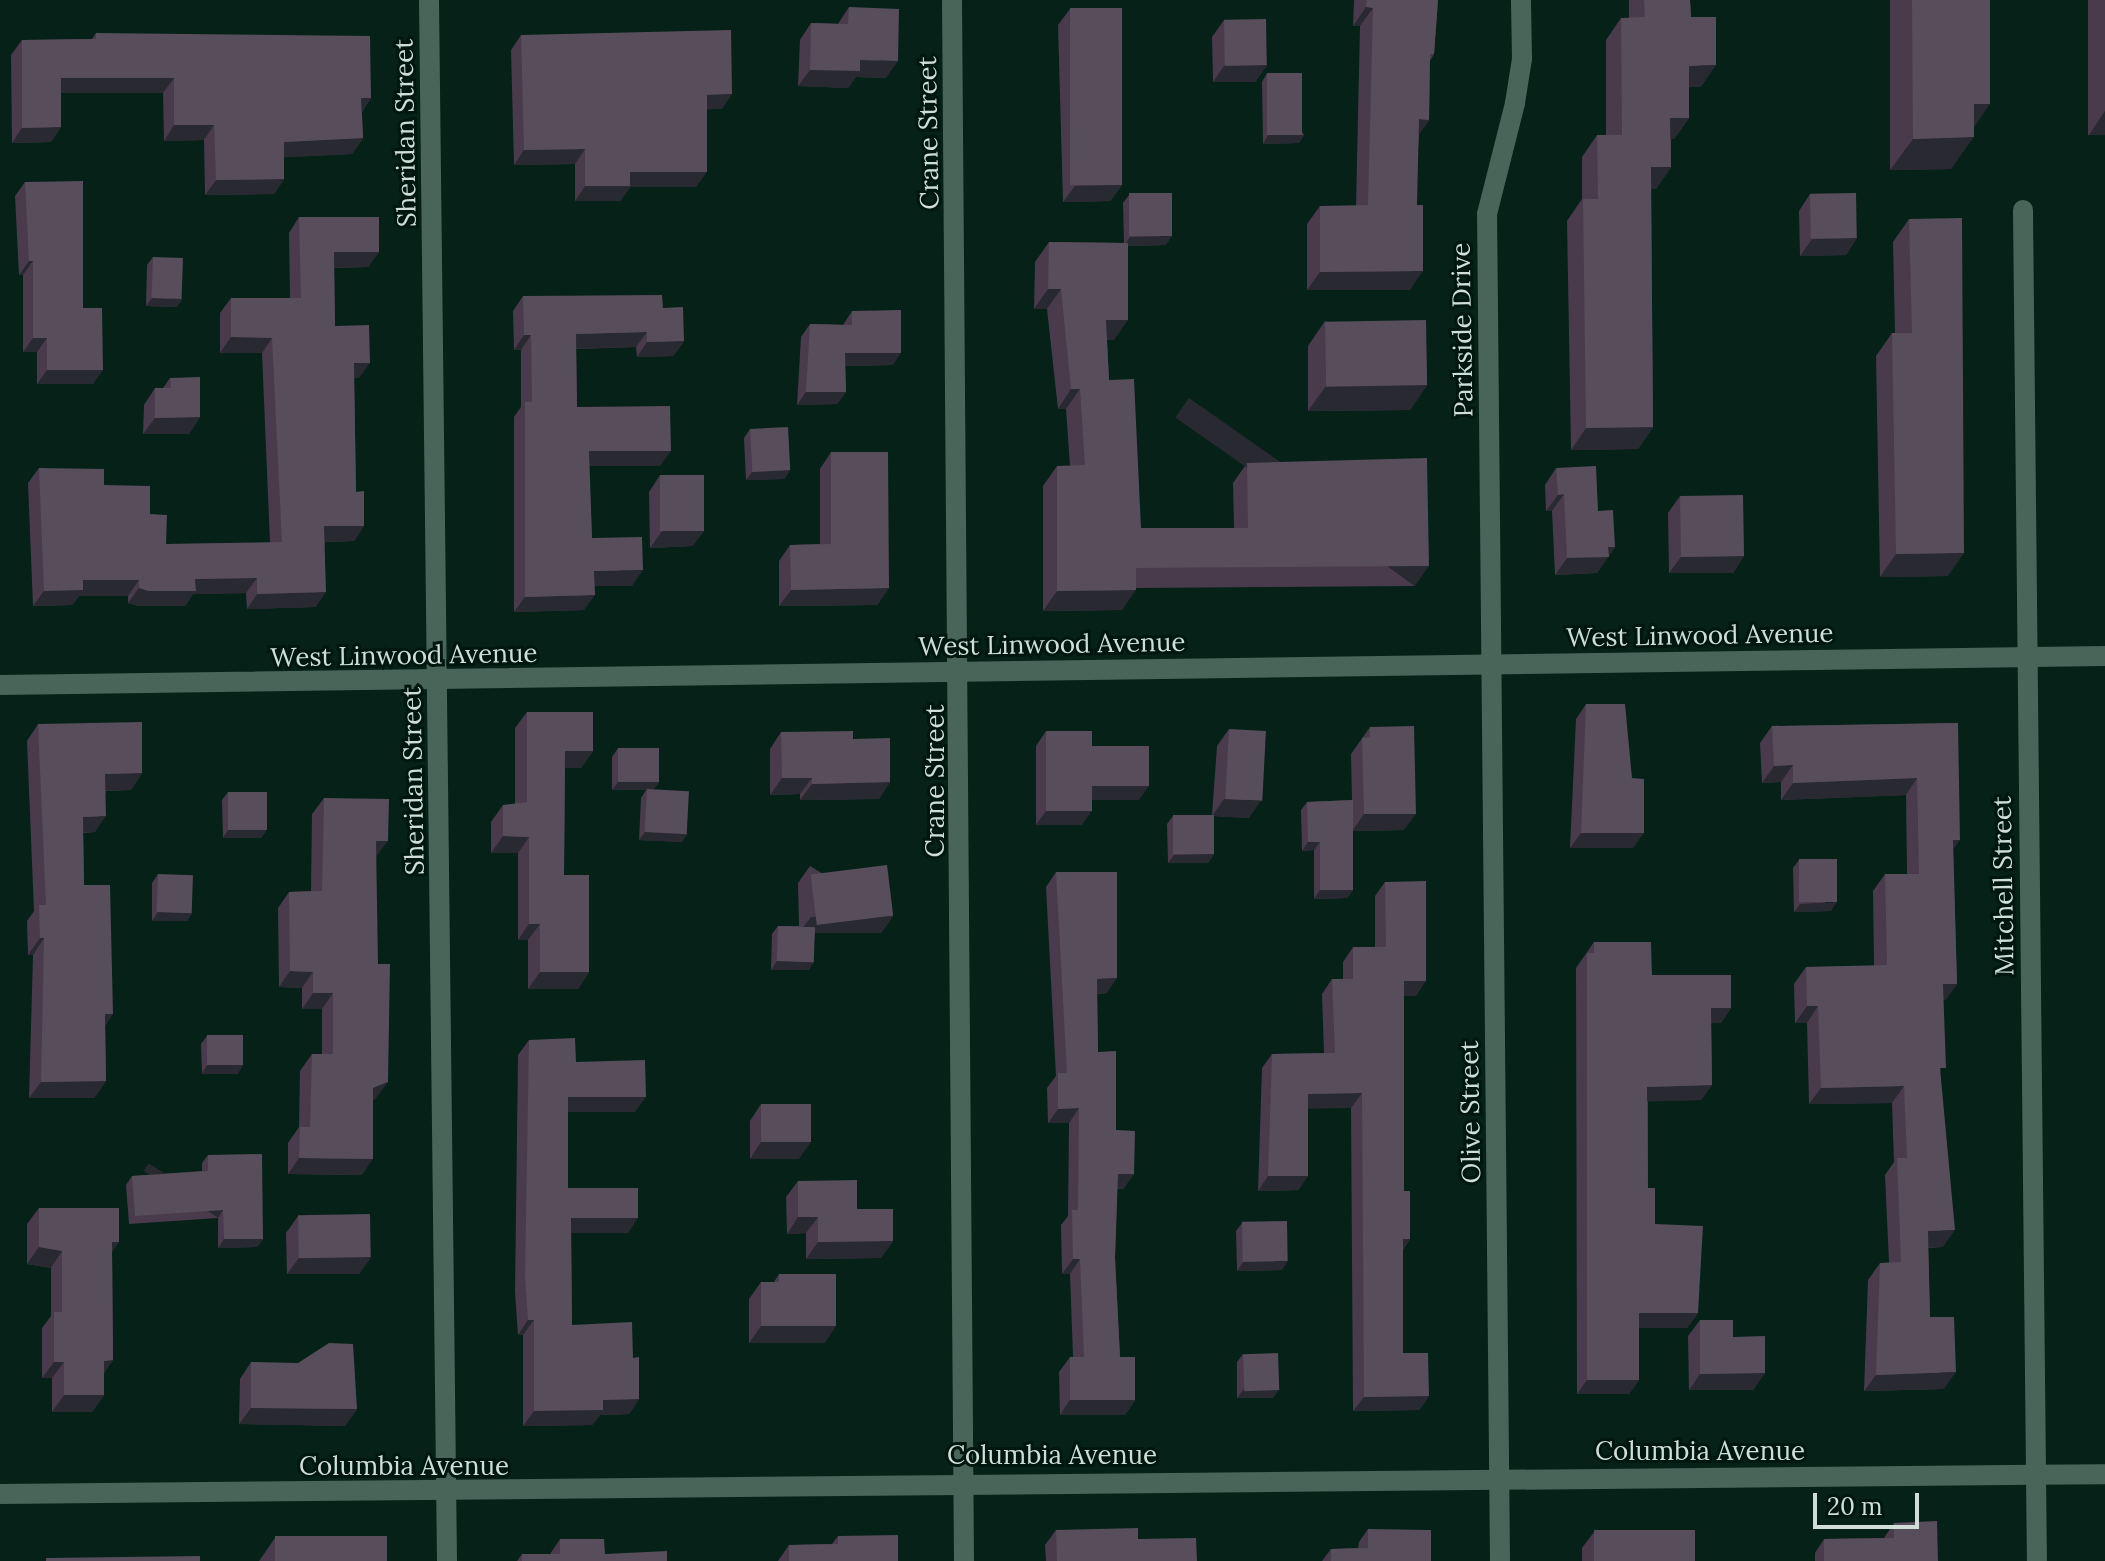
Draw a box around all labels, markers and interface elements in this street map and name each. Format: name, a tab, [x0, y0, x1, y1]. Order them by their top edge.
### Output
street label: Sheridan Street	[388, 39, 422, 227]
street label: Crane Street	[911, 56, 945, 210]
street label: Parkside Drive	[1445, 242, 1479, 418]
street label: West Linwood Avenue	[1566, 617, 1834, 653]
street label: West Linwood Avenue	[918, 626, 1186, 662]
street label: West Linwood Avenue	[270, 637, 538, 673]
street label: Sheridan Street	[396, 687, 430, 875]
street label: Crane Street	[919, 704, 951, 858]
street label: Mitchell Street	[1986, 796, 2020, 976]
street label: Olive Street	[1453, 1040, 1487, 1184]
street label: Columbia Avenue	[1595, 1435, 1805, 1467]
street label: Columbia Avenue	[947, 1439, 1157, 1471]
street label: Columbia Avenue	[299, 1450, 509, 1482]
scale bar	[1817, 1477, 1923, 1527]
text: 20 m	[1827, 1491, 1883, 1522]

